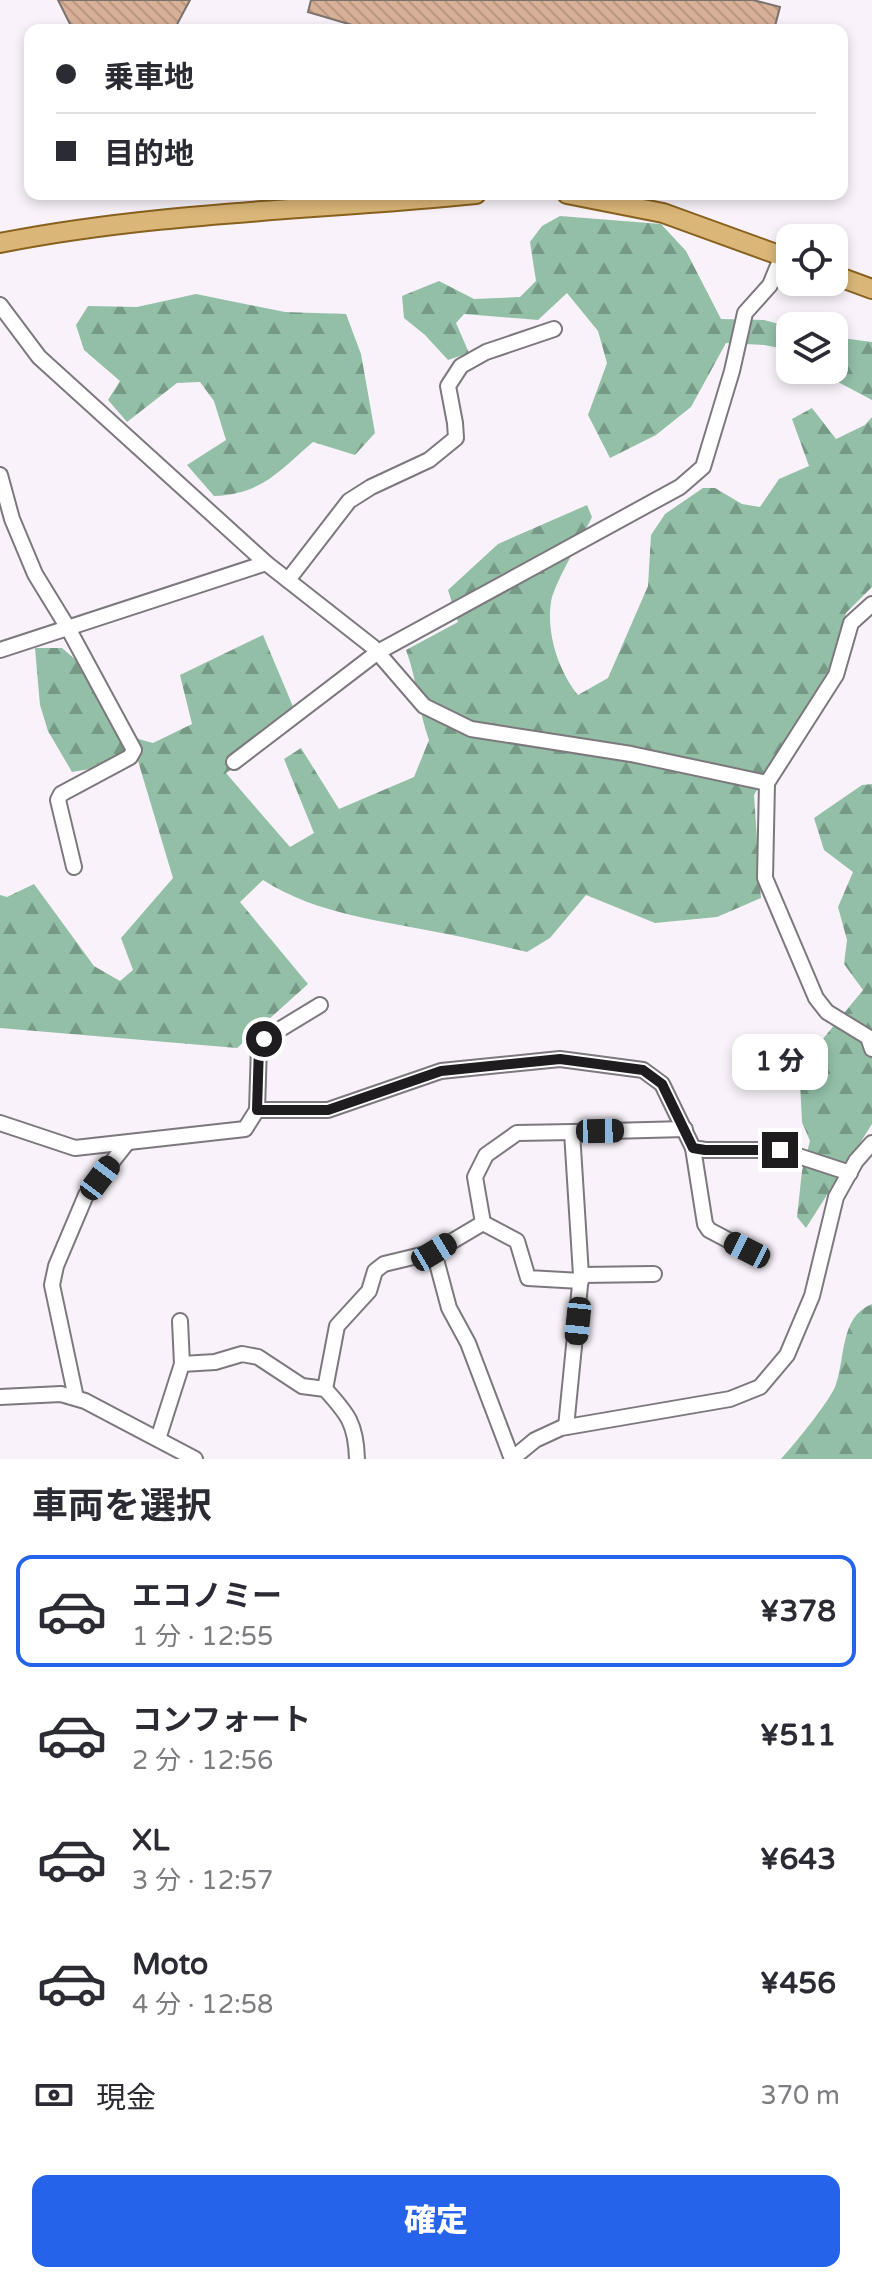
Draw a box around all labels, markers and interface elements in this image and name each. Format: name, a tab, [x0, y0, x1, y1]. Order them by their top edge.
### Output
text: 乗車地	[104, 59, 194, 96]
text: 目的地	[104, 136, 194, 173]
map controls	[776, 224, 848, 384]
button: locate	[776, 224, 848, 296]
button: layers	[776, 312, 848, 384]
route start	[246, 1021, 282, 1057]
callout: 1 分	[732, 1034, 828, 1090]
text: 1 分	[755, 1046, 805, 1077]
car	[576, 1119, 624, 1143]
route end	[762, 1132, 798, 1168]
car	[76, 1152, 124, 1204]
car	[720, 1228, 774, 1272]
car	[407, 1229, 461, 1275]
car	[564, 1296, 592, 1346]
text: 車両を選択	[32, 1485, 212, 1528]
icon: car	[36, 1575, 108, 1647]
text: エコノミー	[132, 1578, 282, 1615]
text: ¥378	[760, 1593, 836, 1630]
text: 1 分 · 12:55	[132, 1621, 273, 1652]
icon: car	[36, 1699, 108, 1771]
text: コンフォート	[132, 1702, 311, 1739]
text: ¥511	[760, 1717, 836, 1754]
text: 2 分 · 12:56	[132, 1745, 273, 1776]
text: XL	[132, 1822, 169, 1859]
icon: car	[36, 1823, 108, 1895]
text: ¥643	[760, 1841, 836, 1878]
text: 3 分 · 12:57	[132, 1865, 273, 1896]
text: Moto	[132, 1946, 208, 1983]
icon: car	[36, 1947, 108, 2019]
text: ¥456	[760, 1965, 836, 2002]
text: 4 分 · 12:58	[132, 1989, 273, 2020]
icon: cash	[32, 2073, 76, 2117]
text: 現金	[96, 2080, 156, 2117]
text: 370 m	[760, 2080, 840, 2111]
button: 確定	[32, 2175, 840, 2267]

